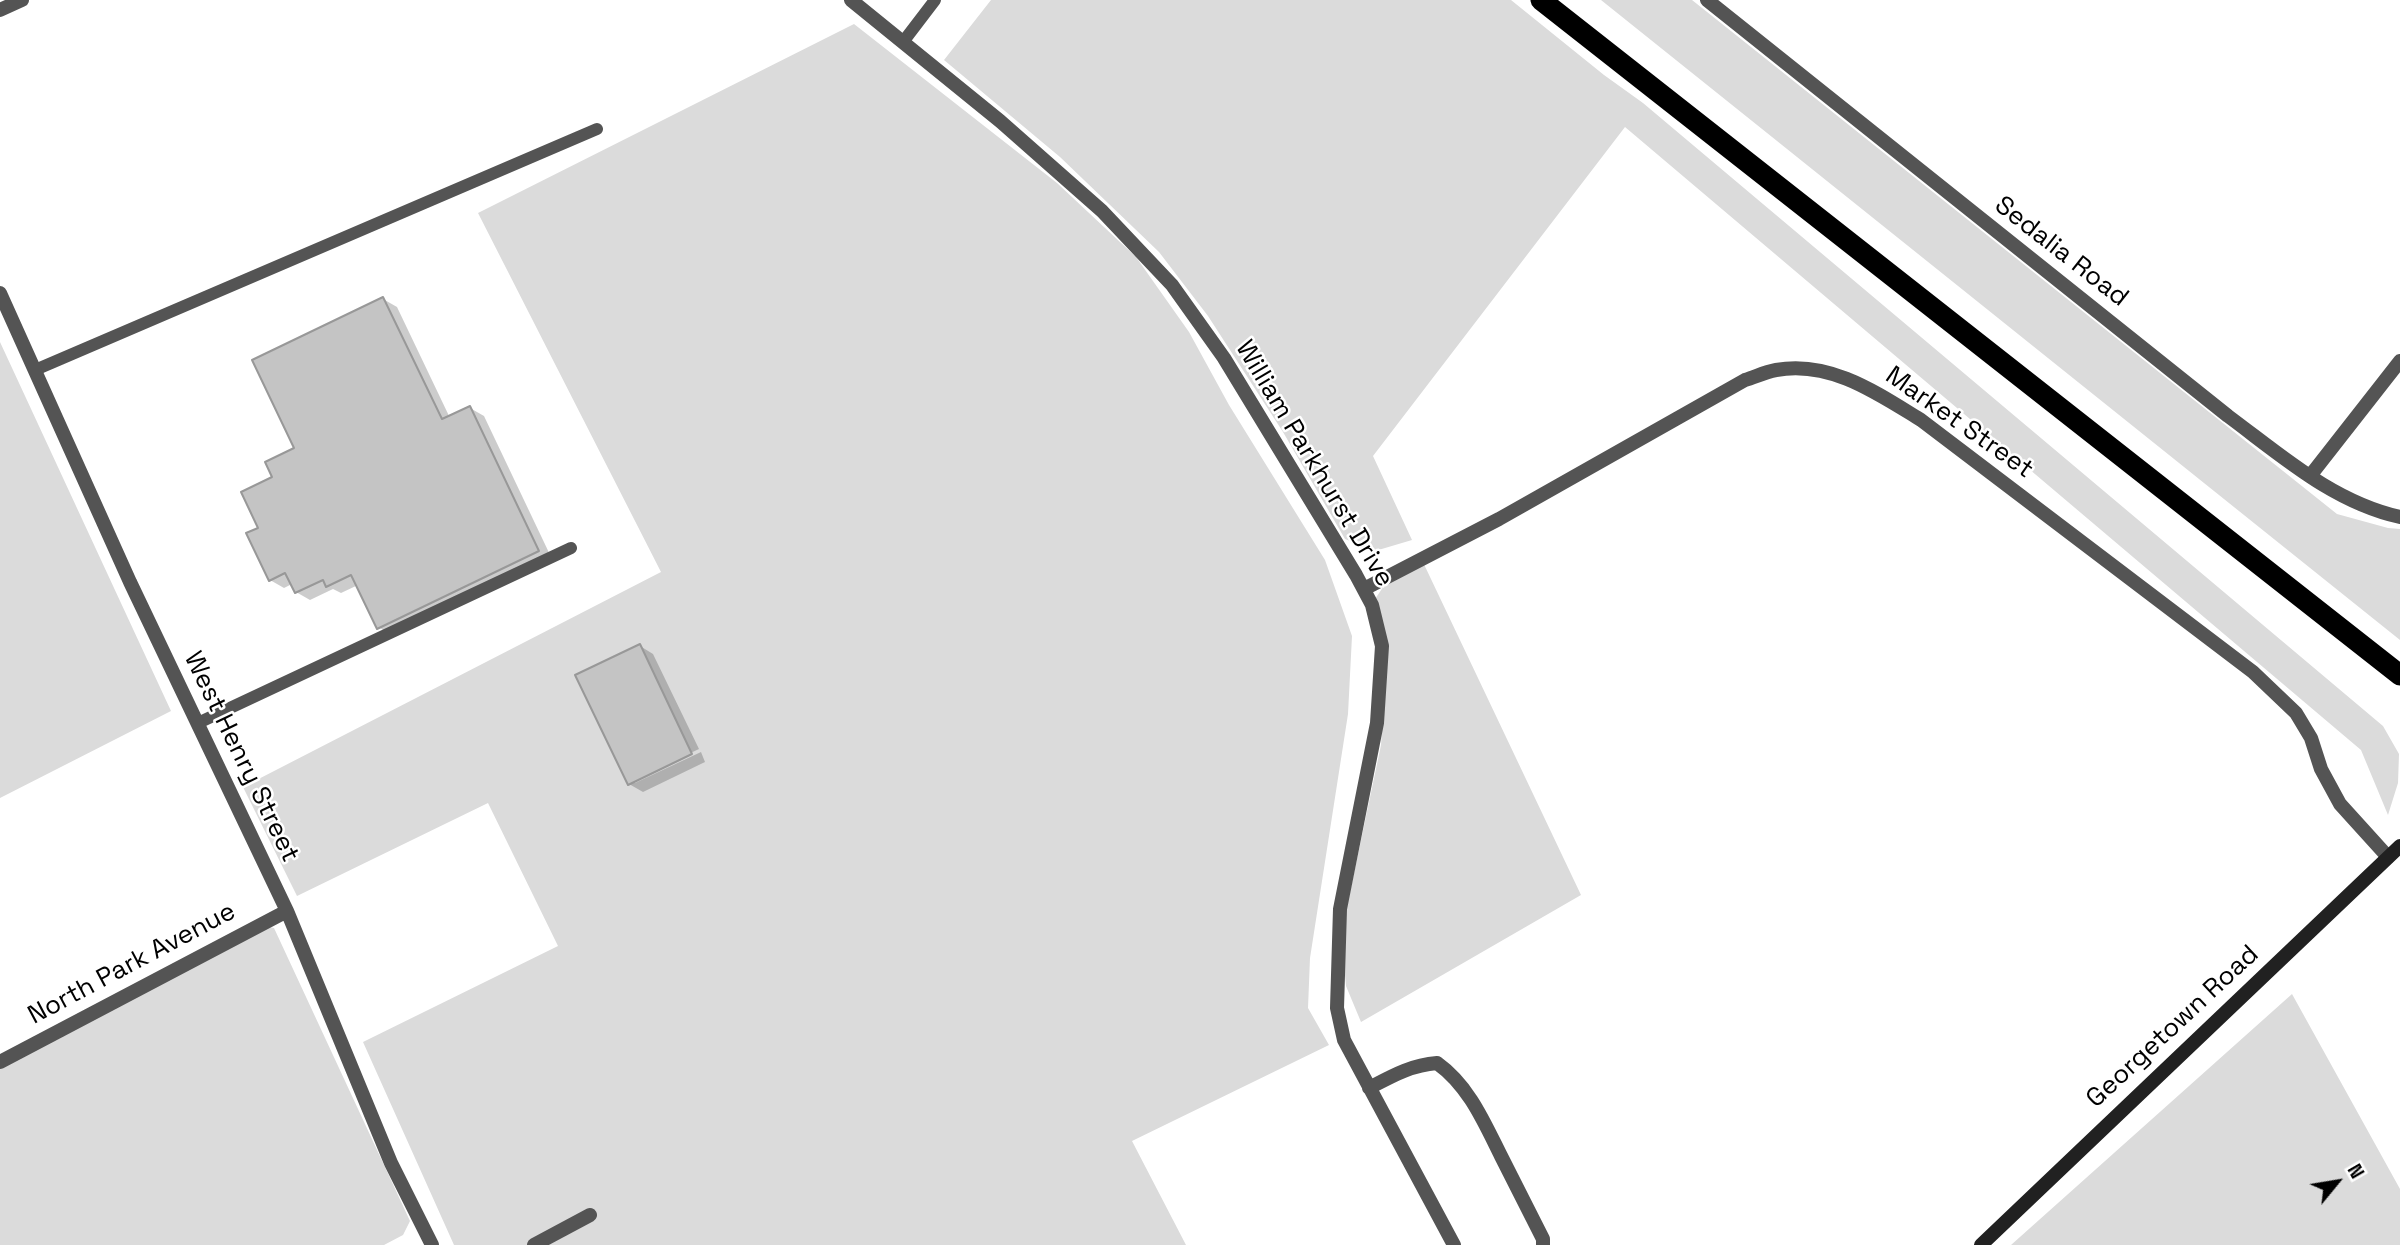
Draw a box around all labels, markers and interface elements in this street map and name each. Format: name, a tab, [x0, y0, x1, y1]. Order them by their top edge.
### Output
street label: Sedalia Road	[1988, 190, 2134, 314]
street label: William Parkhurst Drive	[1228, 335, 1400, 593]
street label: Market Street	[1879, 360, 2039, 486]
street label: West Henry Street	[177, 647, 305, 867]
street label: North Park Avenue	[23, 896, 241, 1032]
street label: Georgetown Road	[2080, 939, 2266, 1115]
north arrow	[2302, 1147, 2372, 1217]
text: N	[2342, 1159, 2370, 1183]

